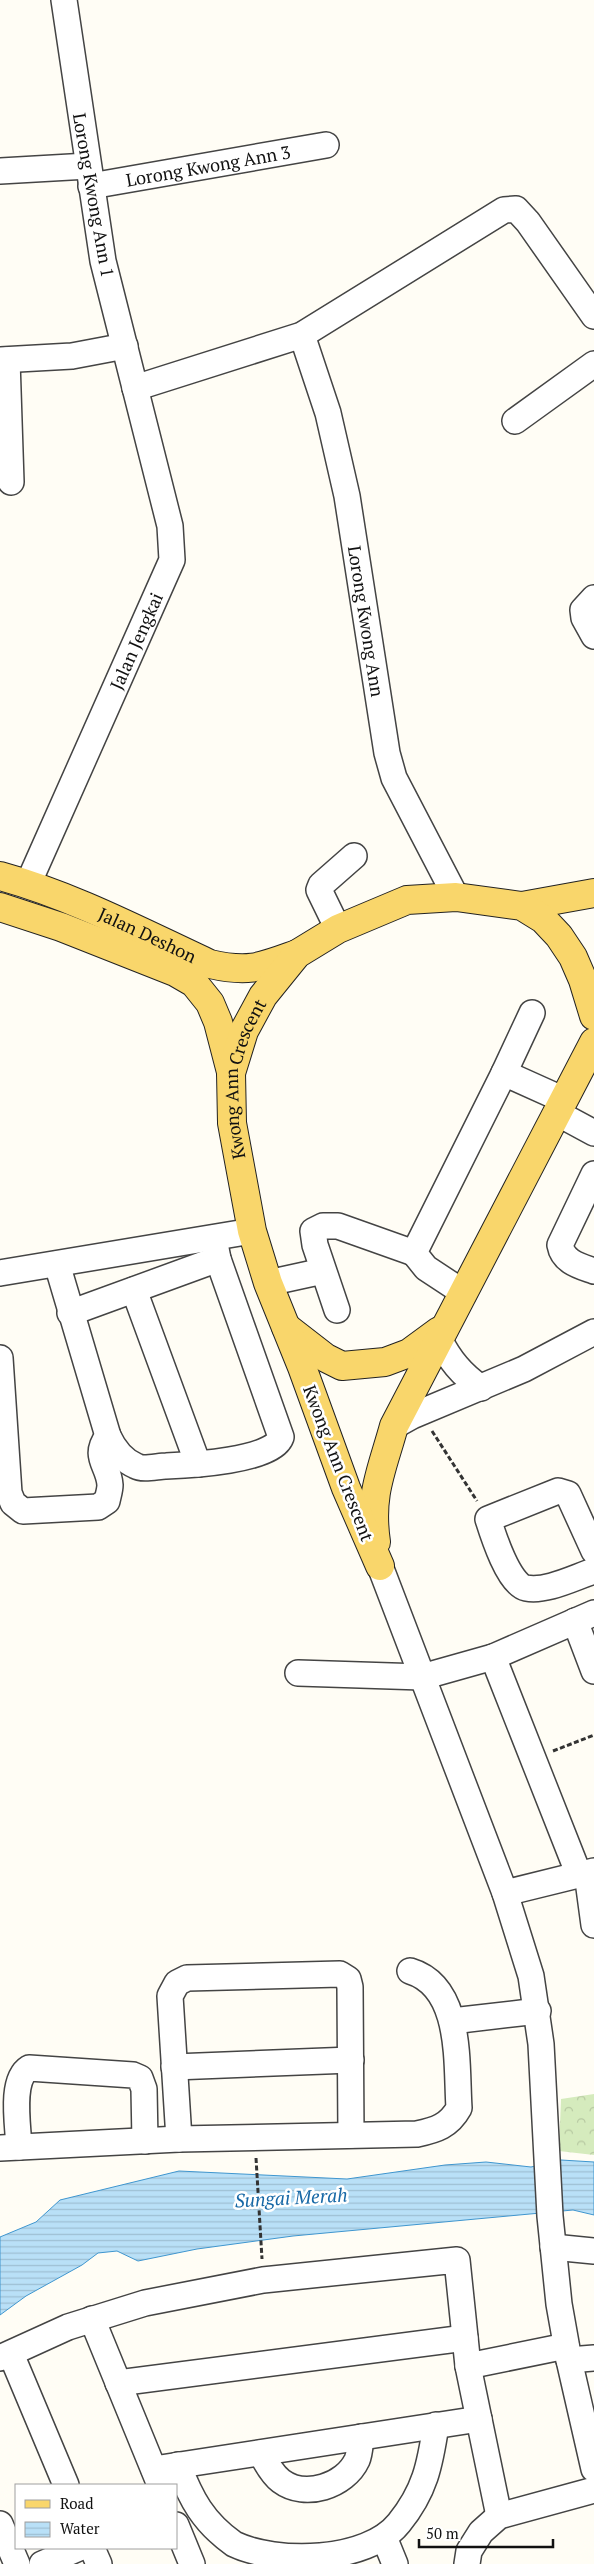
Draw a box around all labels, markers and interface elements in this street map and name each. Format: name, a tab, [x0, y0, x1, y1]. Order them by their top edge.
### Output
street label: Lorong Kwong Ann 1	[68, 111, 120, 279]
street label: Lorong Kwong Ann 3	[124, 139, 292, 192]
street label: Lorong Kwong Ann	[343, 544, 390, 699]
street label: Jalan Jengkai	[104, 589, 168, 693]
street label: Jalan Deshon	[95, 901, 201, 968]
street label: Kwong Ann Crescent	[219, 994, 271, 1161]
street label: Kwong Ann Crescent	[298, 1381, 380, 1545]
water label: Sungai Merah	[234, 2182, 348, 2212]
legend	[15, 2484, 178, 2549]
text: Road	[60, 2493, 93, 2513]
scale bar	[419, 2516, 553, 2548]
text: Water	[60, 2518, 100, 2538]
text: 50 m	[426, 2523, 459, 2543]

